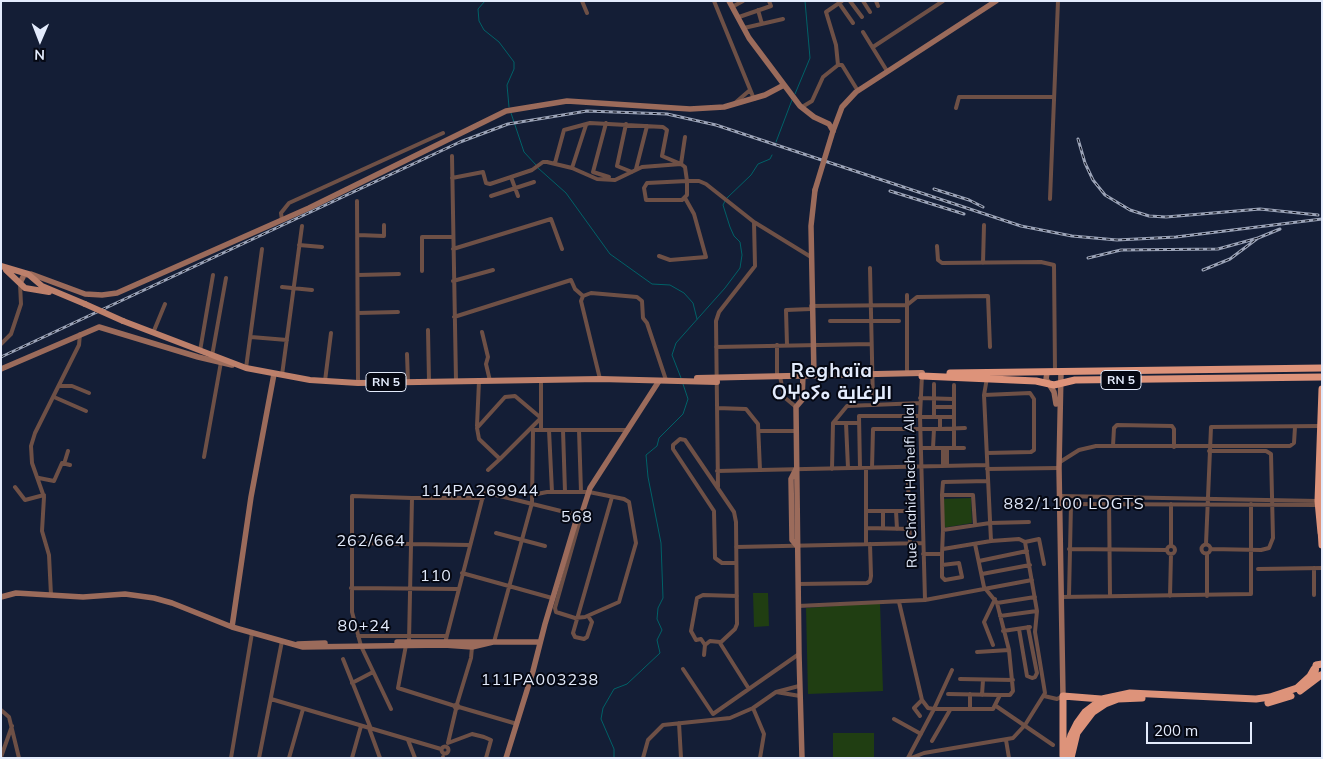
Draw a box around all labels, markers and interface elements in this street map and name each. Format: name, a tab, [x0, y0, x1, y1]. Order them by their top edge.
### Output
north arrow	[15, 15, 65, 65]
text: N	[34, 46, 45, 64]
district label: Reghaïa ⵔⵖⴰⵢⴰ الرغاية	[775, 360, 889, 404]
road number: RN 5	[1101, 370, 1141, 390]
road number: RN 5	[366, 372, 406, 392]
street label: Rue Chahid Hachelfi Allal	[901, 404, 921, 568]
district label: 114PA269944	[419, 481, 541, 501]
district label: 882/1100 LOGTS	[1002, 494, 1146, 514]
district label: 568	[561, 507, 593, 527]
district label: 262/664	[336, 531, 406, 551]
district label: 110	[420, 566, 452, 586]
district label: 80+24	[337, 616, 391, 636]
district label: 111PA003238	[479, 670, 601, 690]
scale bar	[1148, 712, 1254, 744]
text: 200 m	[1154, 721, 1198, 740]

